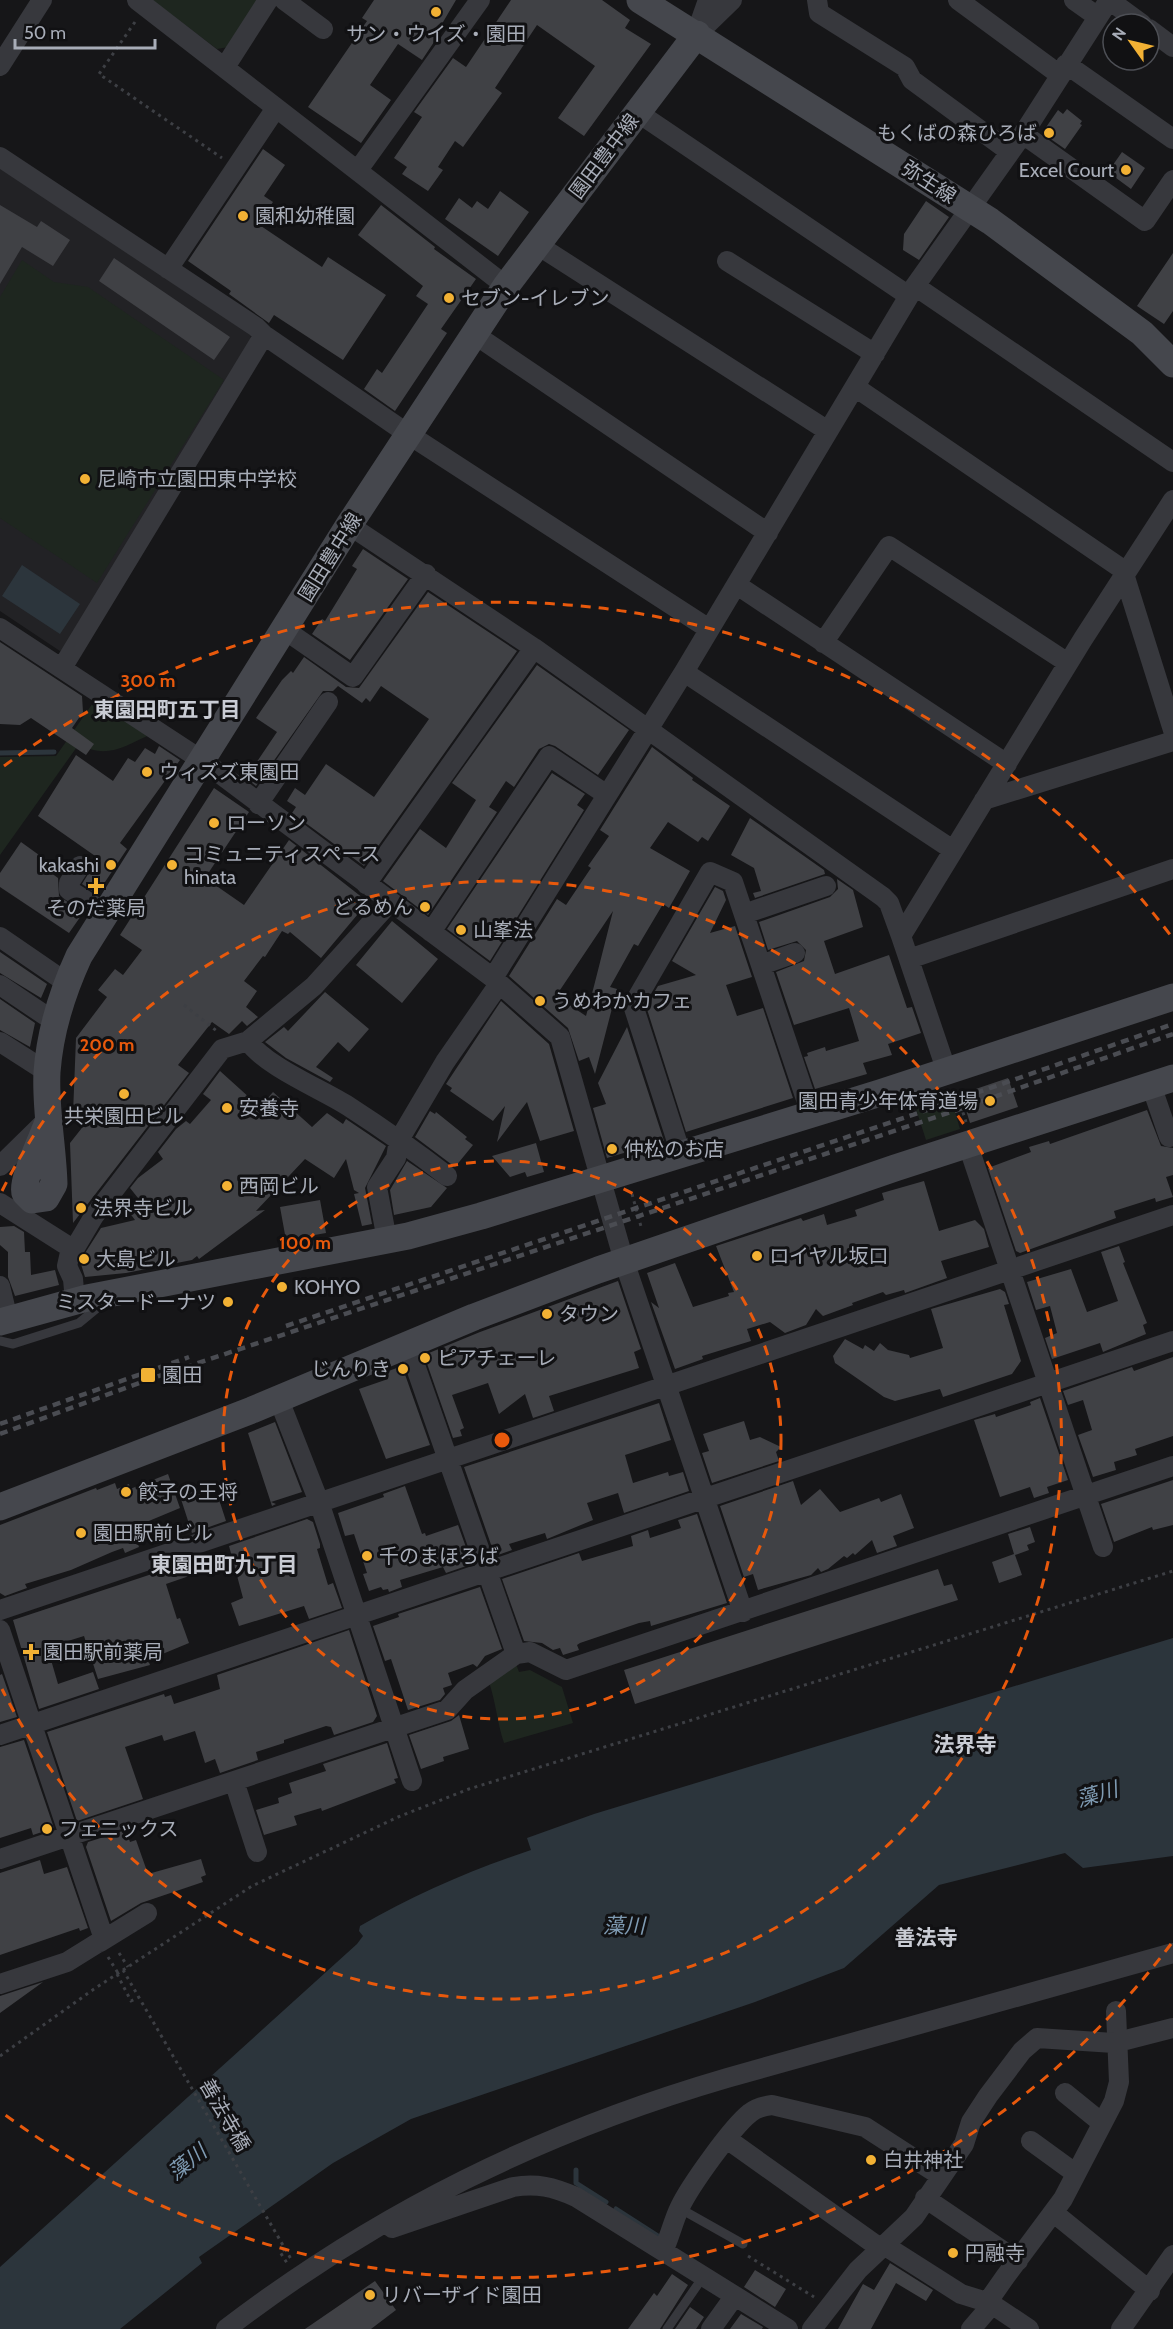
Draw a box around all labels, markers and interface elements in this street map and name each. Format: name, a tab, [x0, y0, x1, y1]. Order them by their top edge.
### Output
marker: サン・ウイズ・園田	[429, 5, 443, 19]
scale bar	[15, 12, 154, 50]
north arrow	[1101, 12, 1161, 72]
text: 50 m	[24, 22, 66, 44]
place label: サン・ウイズ・園田	[346, 22, 526, 46]
text: N	[1108, 24, 1130, 44]
street label: 園田豊中線	[564, 109, 644, 203]
place label: もくばの森ひろば	[877, 121, 1037, 145]
marker: もくばの森ひろば	[1042, 126, 1056, 140]
street label: 弥生線	[897, 156, 961, 208]
place label: Excel Court	[1019, 158, 1114, 182]
marker: Excel Court	[1119, 163, 1133, 177]
place label: 園和幼稚園	[255, 204, 355, 228]
marker: 園和幼稚園	[236, 209, 250, 223]
place label: セブン-イレブン	[461, 286, 609, 310]
marker: セブン-イレブン	[442, 291, 456, 305]
place label: 尼崎市立園田東中学校	[97, 467, 297, 491]
marker: 尼崎市立園田東中学校	[78, 472, 92, 486]
street label: 園田豊中線	[293, 508, 367, 606]
text: 300 m	[121, 670, 175, 692]
district label: 東園田町五丁目	[94, 697, 241, 722]
place label: ウィズズ東園田	[159, 760, 299, 784]
marker: ウィズズ東園田	[140, 765, 154, 779]
place label: ローソン	[226, 811, 306, 835]
marker: ローソン	[207, 816, 221, 830]
place label: コミュニティスペース hinata	[184, 842, 380, 889]
place label: kakashi	[39, 853, 99, 877]
marker: kakashi	[104, 858, 118, 872]
marker: コミュニティスペース hinata	[165, 858, 179, 872]
marker: そのだ薬局	[89, 879, 103, 893]
place label: どるめん	[333, 895, 413, 919]
place label: そのだ薬局	[46, 896, 146, 920]
marker: どるめん	[418, 900, 432, 914]
place label: 山峯法	[473, 918, 533, 942]
marker: 山峯法	[454, 923, 468, 937]
place label: うめわかカフェ	[552, 989, 692, 1013]
marker: うめわかカフェ	[533, 994, 547, 1008]
text: 200 m	[80, 1034, 134, 1056]
marker: 共栄園田ビル	[117, 1087, 131, 1101]
place label: 園田青少年体育道場	[798, 1089, 978, 1113]
marker: 園田青少年体育道場	[983, 1094, 997, 1108]
place label: 安養寺	[239, 1096, 299, 1120]
marker: 安養寺	[220, 1101, 234, 1115]
place label: 共栄園田ビル	[64, 1104, 184, 1128]
place label: 仲松のお店	[624, 1137, 724, 1161]
marker: 仲松のお店	[605, 1142, 619, 1156]
place label: 西岡ビル	[239, 1174, 319, 1198]
marker: 西岡ビル	[220, 1179, 234, 1193]
place label: 法界寺ビル	[93, 1196, 193, 1220]
marker: 法界寺ビル	[74, 1201, 88, 1215]
text: 100 m	[279, 1232, 331, 1254]
place label: ロイヤル坂口	[769, 1244, 888, 1268]
place label: 大島ビル	[96, 1247, 176, 1271]
marker: ロイヤル坂口	[750, 1249, 764, 1263]
marker: 大島ビル	[77, 1252, 91, 1266]
place label: KOHYO	[294, 1275, 361, 1299]
marker: KOHYO	[275, 1280, 289, 1294]
place label: ミスタードーナツ	[56, 1290, 216, 1314]
marker: ミスタードーナツ	[221, 1295, 235, 1309]
place label: タウン	[559, 1302, 619, 1326]
marker: タウン	[540, 1307, 554, 1321]
place label: ピアチェーレ	[437, 1346, 557, 1370]
marker: ピアチェーレ	[418, 1351, 432, 1365]
place label: じんりき	[311, 1357, 391, 1381]
marker: じんりき	[396, 1362, 410, 1376]
place label: 園田	[162, 1363, 202, 1387]
marker: 園田	[139, 1366, 157, 1384]
centre of rings	[492, 1430, 512, 1450]
place label: 餃子の王将	[138, 1480, 238, 1504]
marker: 餃子の王将	[119, 1485, 133, 1499]
place label: 園田駅前ビル	[93, 1521, 213, 1545]
marker: 園田駅前ビル	[74, 1526, 88, 1540]
place label: 千のまほろば	[379, 1544, 499, 1568]
marker: 千のまほろば	[360, 1549, 374, 1563]
district label: 東園田町九丁目	[151, 1552, 298, 1577]
place label: 園田駅前薬局	[43, 1640, 163, 1664]
marker: 園田駅前薬局	[24, 1645, 38, 1659]
district label: 法界寺	[934, 1732, 997, 1757]
water label: 藻川	[1073, 1776, 1123, 1812]
place label: フェニックス	[59, 1817, 178, 1841]
marker: フェニックス	[40, 1822, 54, 1836]
water label: 藻川	[603, 1913, 647, 1938]
district label: 善法寺	[895, 1925, 958, 1950]
street label: 善法寺橋	[195, 2074, 255, 2156]
water label: 藻川	[163, 2138, 213, 2185]
place label: 白井神社	[883, 2148, 963, 2172]
marker: 白井神社	[864, 2153, 878, 2167]
place label: 円融寺	[965, 2241, 1025, 2265]
marker: 円融寺	[946, 2246, 960, 2260]
place label: リバーザイド園田	[382, 2283, 542, 2307]
marker: リバーザイド園田	[363, 2288, 377, 2302]

